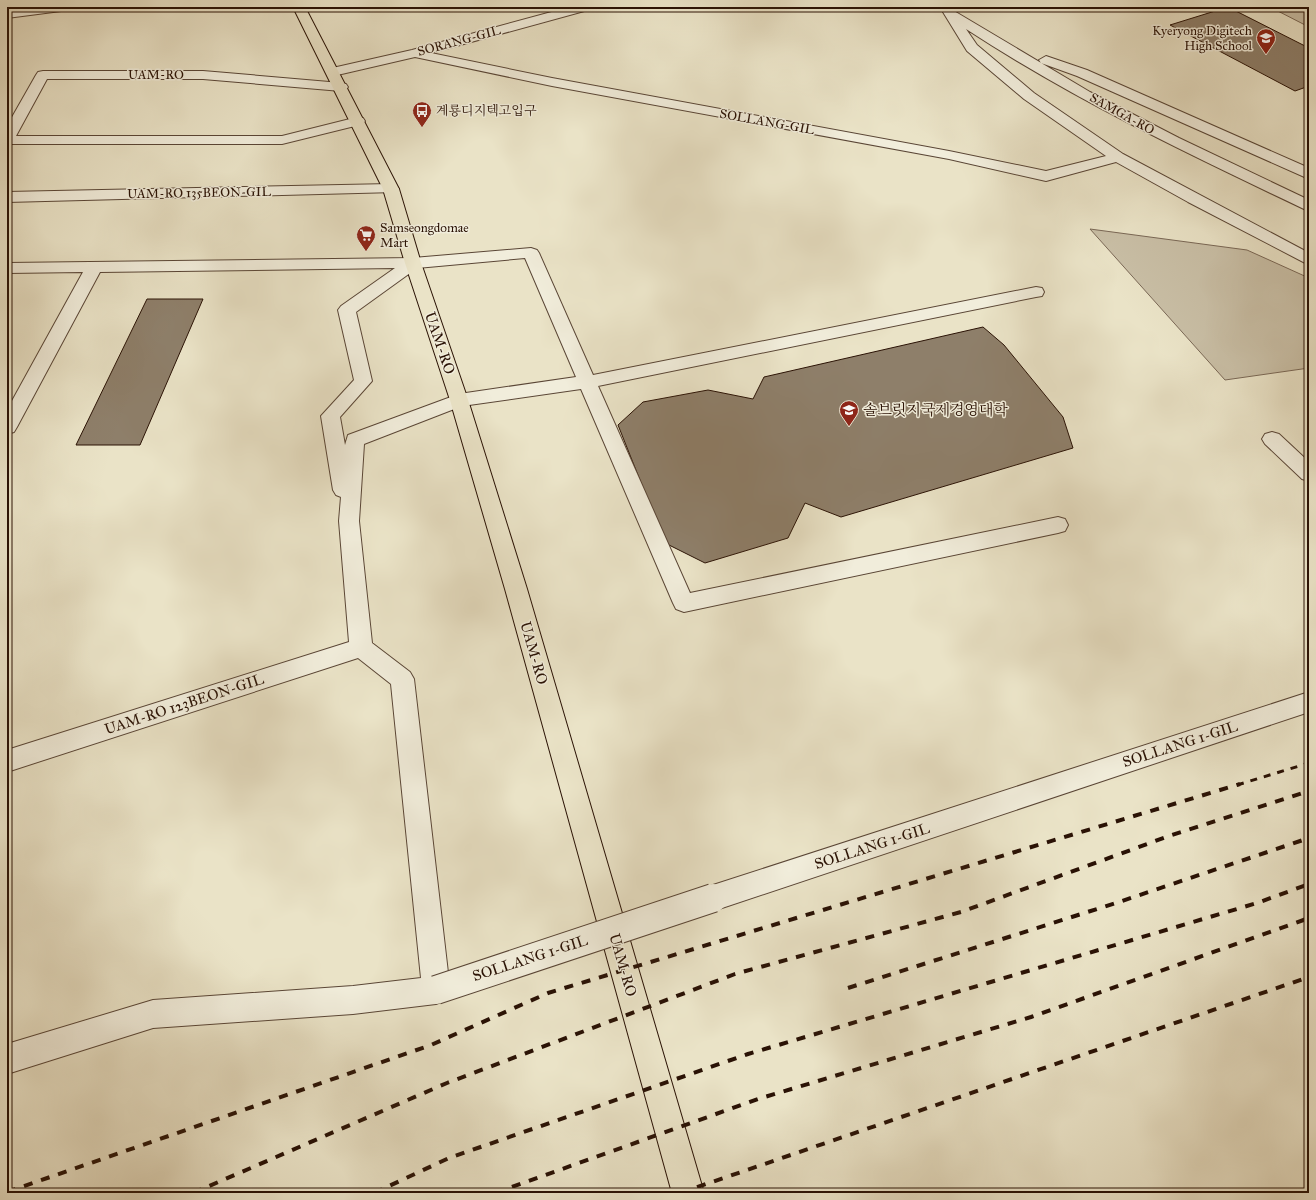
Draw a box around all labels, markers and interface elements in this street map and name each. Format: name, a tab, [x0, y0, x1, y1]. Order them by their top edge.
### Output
street label: SORANG-GIL	[416, 22, 503, 60]
place label: Kyeryong Digitech High School	[1152, 23, 1253, 54]
school or university icon: Kyeryong Digitech High School	[1255, 27, 1277, 55]
street label: UAM-RO	[128, 67, 184, 83]
street label: SAMGA-RO	[1087, 90, 1157, 138]
bus stop icon: 계룡디지텍고입구	[411, 100, 433, 128]
place label: 계룡디지텍고입구	[436, 103, 537, 119]
street label: SOLLANG-GIL	[718, 106, 816, 138]
street label: UAM-RO 135BEON-GIL	[127, 184, 271, 202]
place label: Samseongdomae Mart	[380, 220, 469, 251]
supermarket icon: Samseongdomae Mart	[355, 224, 377, 252]
street label: UAM-RO	[421, 309, 459, 377]
school or university icon: 솔브릿지국제경영대학	[838, 399, 860, 427]
place label: 솔브릿지국제경영대학	[863, 401, 1008, 419]
street label: UAM-RO	[516, 619, 552, 687]
street label: UAM-RO 123BEON-GIL	[102, 670, 266, 738]
street label: SOLLANG 1-GIL	[1120, 717, 1240, 771]
street label: SOLLANG 1-GIL	[812, 819, 932, 873]
street label: SOLLANG 1-GIL	[470, 931, 590, 985]
street label: UAM-RO	[605, 931, 641, 999]

